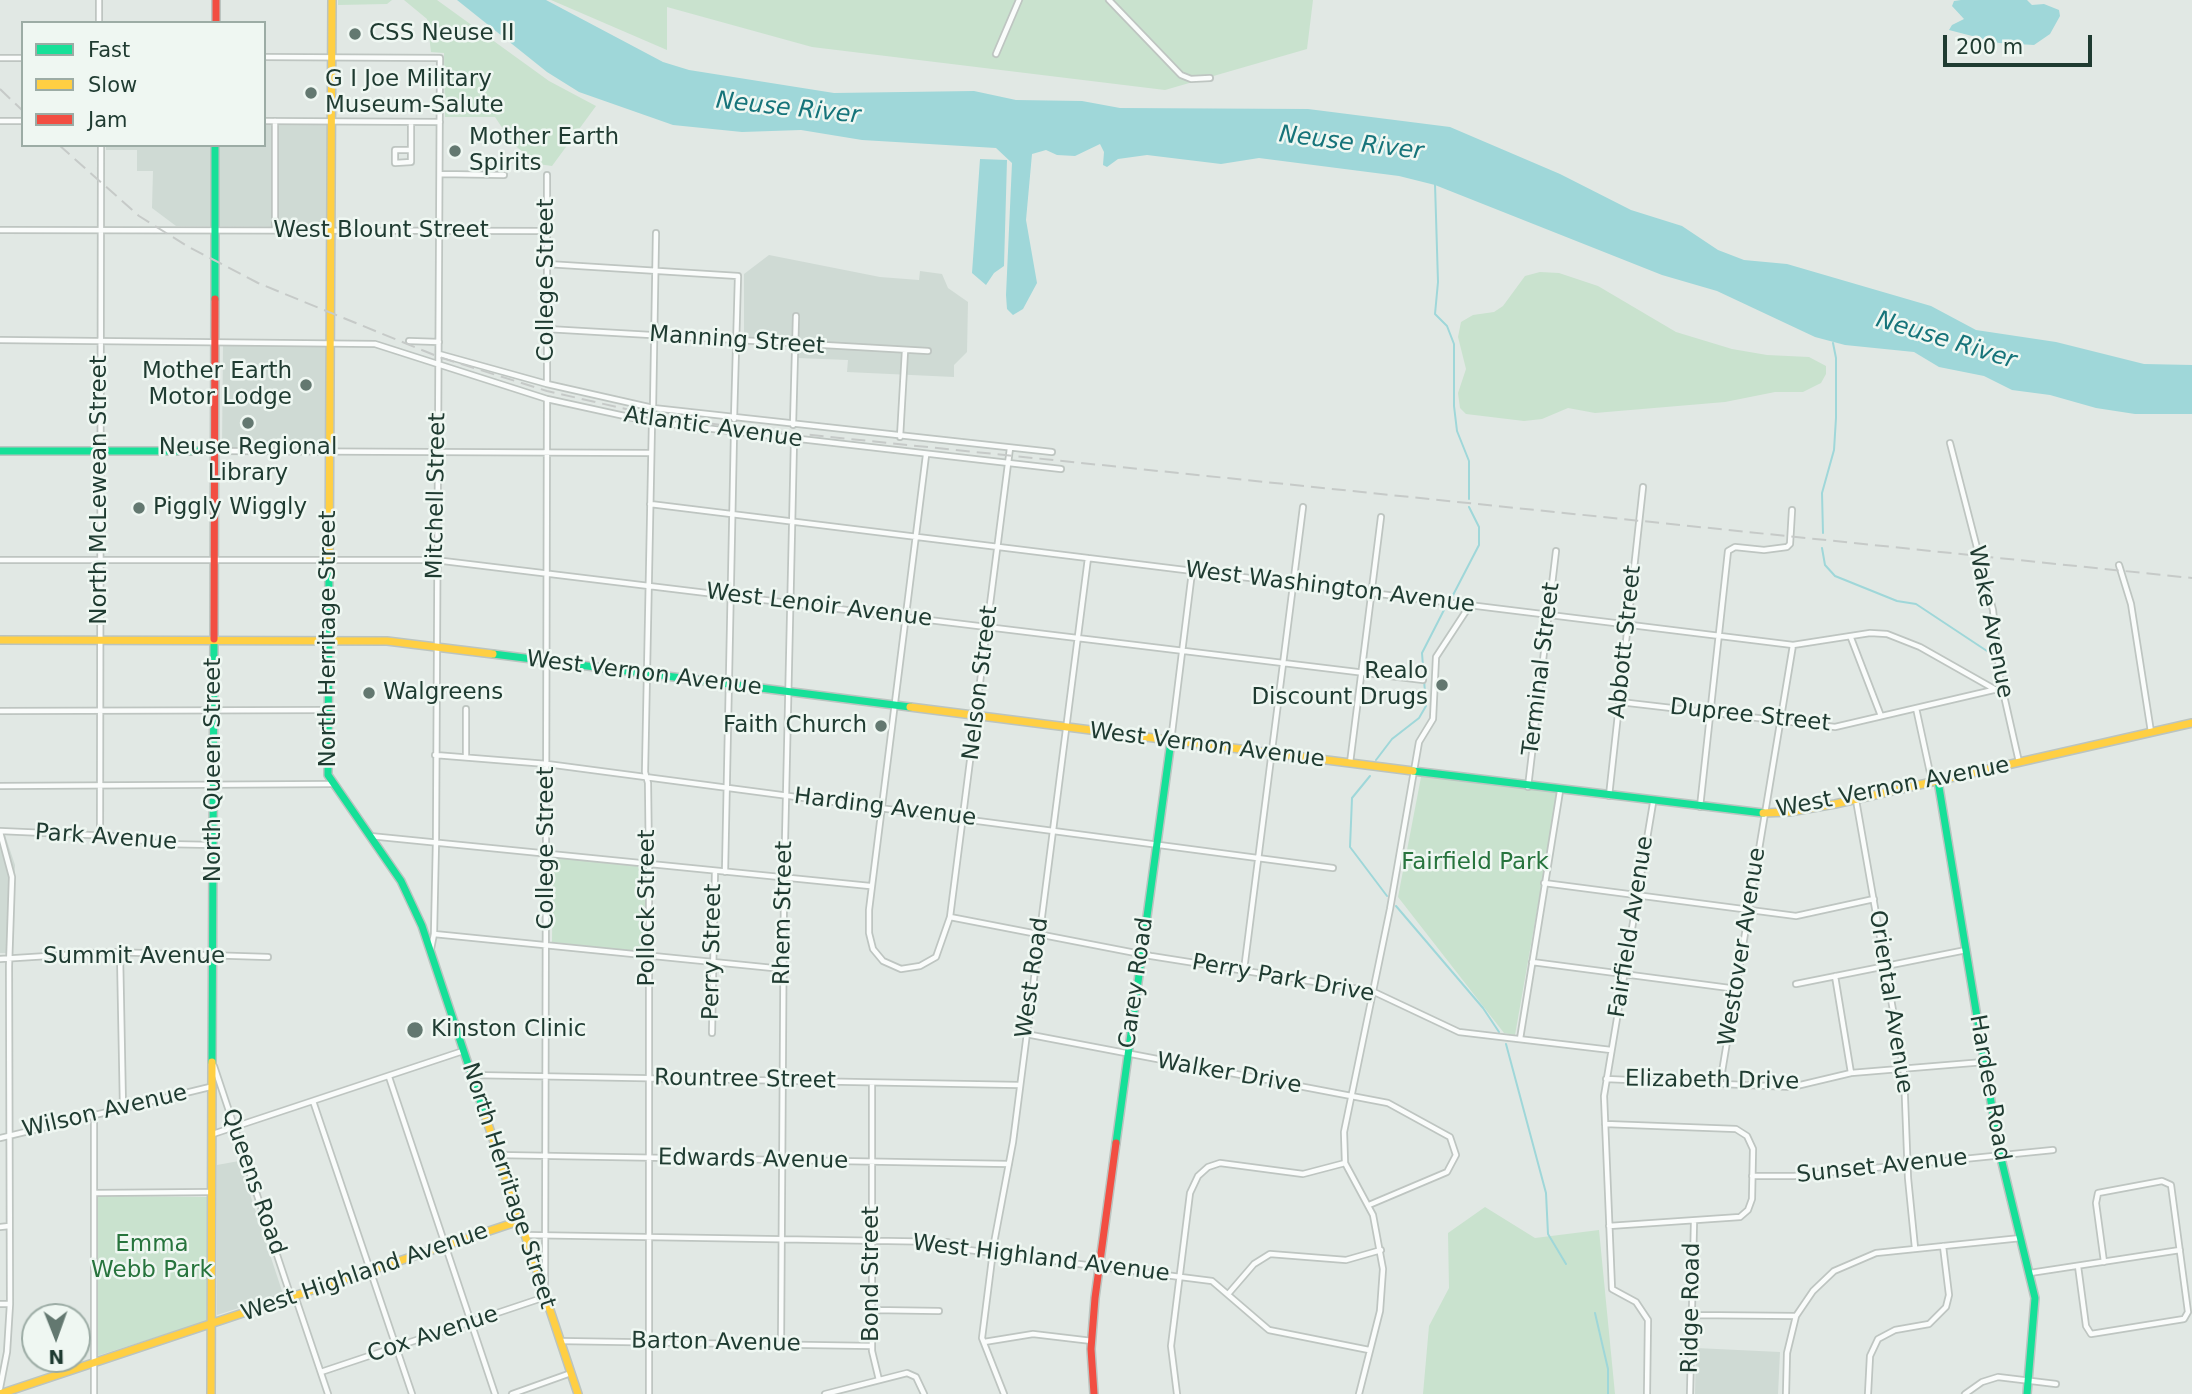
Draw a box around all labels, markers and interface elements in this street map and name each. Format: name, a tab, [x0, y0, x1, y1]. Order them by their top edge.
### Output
place label: CSS Neuse II	[369, 20, 515, 48]
legend	[21, 21, 266, 147]
scale bar	[1947, 21, 2096, 65]
marker: CSS Neuse II	[347, 26, 363, 42]
text: 200 m	[1956, 35, 2023, 59]
text: Fast	[88, 38, 130, 62]
place label: G I Joe Military Museum-Salute	[325, 66, 504, 120]
text: Slow	[88, 73, 137, 97]
marker: G I Joe Military Museum-Salute	[303, 85, 319, 101]
water label: Neuse River	[714, 87, 862, 131]
text: Jam	[88, 108, 128, 132]
water label: Neuse River	[1277, 121, 1425, 167]
place label: Mother Earth Spirits	[469, 124, 619, 178]
marker: Mother Earth Spirits	[447, 143, 463, 159]
street label: College Street	[533, 198, 561, 362]
street label: West Blount Street	[273, 217, 489, 245]
water label: Neuse River	[1872, 306, 2020, 376]
street label: Manning Street	[648, 321, 826, 361]
street label: North McLewean Street	[86, 355, 114, 625]
place label: Mother Earth Motor Lodge	[142, 358, 292, 412]
marker: Mother Earth Motor Lodge	[298, 377, 314, 393]
street label: Atlantic Avenue	[622, 402, 804, 454]
street label: Mitchell Street	[422, 412, 452, 580]
marker: Neuse Regional Library	[240, 415, 256, 431]
place label: Neuse Regional Library	[159, 434, 337, 488]
place label: Piggly Wiggly	[153, 494, 307, 522]
marker: Piggly Wiggly	[131, 500, 147, 516]
street label: North Herritage Street	[315, 510, 343, 768]
street label: Wake Avenue	[1962, 543, 2018, 701]
street label: West Washington Avenue	[1184, 557, 1476, 619]
street label: Abbott Street	[1604, 564, 1648, 720]
street label: West Lenoir Avenue	[704, 578, 934, 634]
street label: Terminal Street	[1518, 581, 1566, 757]
street label: Nelson Street	[958, 604, 1004, 762]
street label: West Vernon Avenue	[525, 646, 763, 702]
street label: North Queen Street	[200, 658, 228, 882]
place label: Realo Discount Drugs	[1251, 658, 1428, 712]
marker: Realo Discount Drugs	[1434, 677, 1450, 693]
place label: Walgreens	[383, 679, 503, 707]
marker: Walgreens	[361, 685, 377, 701]
street label: Dupree Street	[1668, 694, 1832, 738]
place label: Faith Church	[723, 712, 867, 740]
marker: Faith Church	[873, 718, 889, 734]
street label: West Vernon Avenue	[1088, 718, 1326, 774]
street label: West Vernon Avenue	[1774, 752, 2012, 824]
street label: College Street	[533, 766, 561, 930]
street label: Harding Avenue	[792, 783, 978, 833]
street label: Park Avenue	[34, 819, 178, 857]
street label: Pollock Street	[634, 829, 662, 987]
street label: Fairfield Avenue	[1604, 834, 1660, 1020]
street label: Rhem Street	[769, 841, 799, 985]
street label: Westover Avenue	[1714, 846, 1772, 1048]
park label: Fairfield Park	[1401, 849, 1549, 877]
street label: Perry Street	[698, 884, 728, 1020]
street label: Oriental Avenue	[1862, 909, 1918, 1095]
street label: West Road	[1011, 916, 1055, 1040]
street label: Carey Road	[1114, 916, 1160, 1050]
street label: Summit Avenue	[43, 943, 225, 971]
street label: Perry Park Drive	[1190, 949, 1376, 1009]
street label: Hardee Road	[1963, 1013, 2015, 1163]
place label: Kinston Clinic	[431, 1016, 586, 1044]
marker: Kinston Clinic	[405, 1020, 425, 1040]
street label: Walker Drive	[1154, 1048, 1304, 1100]
street label: North Herritage Street	[455, 1060, 561, 1312]
street label: Rountree Street	[654, 1065, 836, 1095]
street label: Elizabeth Drive	[1625, 1066, 1799, 1096]
street label: Wilson Avenue	[20, 1080, 190, 1144]
street label: Queens Road	[215, 1105, 291, 1259]
street label: Sunset Avenue	[1795, 1144, 1969, 1190]
street label: Edwards Avenue	[658, 1145, 848, 1175]
street label: Bond Street	[858, 1206, 886, 1342]
street label: West Highland Avenue	[238, 1218, 492, 1328]
street label: West Highland Avenue	[911, 1230, 1171, 1288]
park label: Emma Webb Park	[91, 1231, 213, 1285]
street label: Ridge Road	[1677, 1242, 1707, 1374]
street label: Cox Avenue	[364, 1301, 502, 1369]
north arrow	[21, 1303, 91, 1373]
street label: Barton Avenue	[631, 1328, 801, 1358]
text: N	[48, 1346, 64, 1368]

